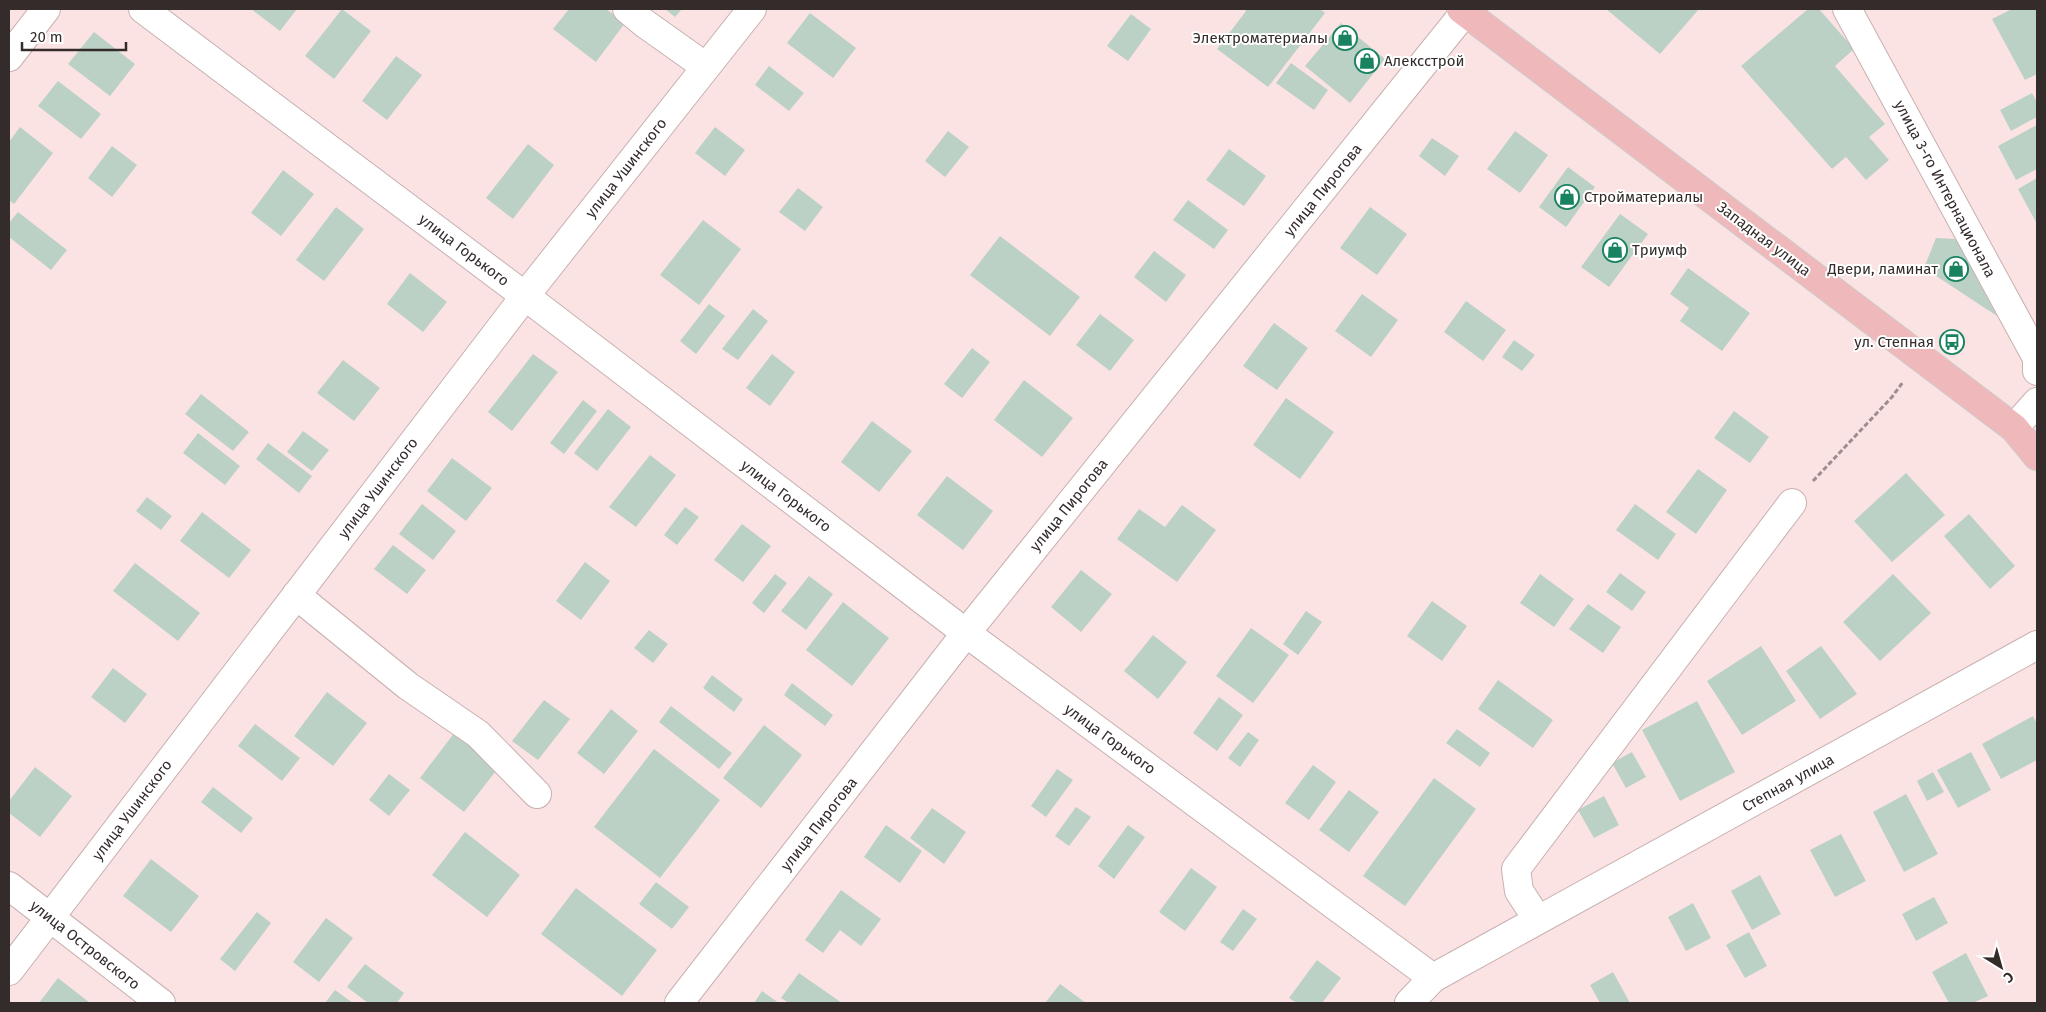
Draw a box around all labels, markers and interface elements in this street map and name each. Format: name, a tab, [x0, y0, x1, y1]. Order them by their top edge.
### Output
scale bar	[22, 20, 126, 52]
shop icon: Электроматериалы	[1332, 25, 1358, 51]
text: 20 m	[30, 28, 63, 46]
place label: Электроматериалы	[1193, 29, 1328, 47]
shop icon: Алексстрой	[1354, 48, 1380, 74]
place label: Алексстрой	[1384, 52, 1465, 70]
street label: улица 3-го Интернационала	[1891, 97, 1999, 281]
street label: улица Ушинского	[581, 115, 671, 221]
street label: улица Пирогова	[1280, 140, 1366, 240]
shop icon: Стройматериалы	[1554, 184, 1580, 210]
place label: Стройматериалы	[1584, 188, 1703, 206]
street label: Западная улица	[1714, 198, 1814, 280]
street label: улица Горького	[415, 210, 513, 290]
shop icon: Триумф	[1602, 237, 1628, 263]
place label: Триумф	[1632, 241, 1687, 259]
shop icon: Двери, ламинат	[1943, 256, 1969, 282]
place label: Двери, ламинат	[1826, 260, 1938, 278]
bus stop icon: ул. Степная	[1939, 329, 1965, 355]
place label: ул. Степная	[1854, 333, 1934, 351]
street label: улица Ушинского	[334, 434, 422, 542]
street label: улица Пирогова	[1026, 455, 1112, 555]
street label: улица Горького	[737, 456, 835, 536]
street label: улица Горького	[1061, 700, 1159, 778]
street label: Степная улица	[1739, 750, 1837, 816]
street label: улица Ушинского	[88, 756, 176, 864]
street label: улица Пирогова	[777, 774, 861, 874]
street label: улица Островского	[26, 896, 144, 994]
north arrow	[1976, 942, 2026, 992]
text: С	[2000, 968, 2017, 986]

